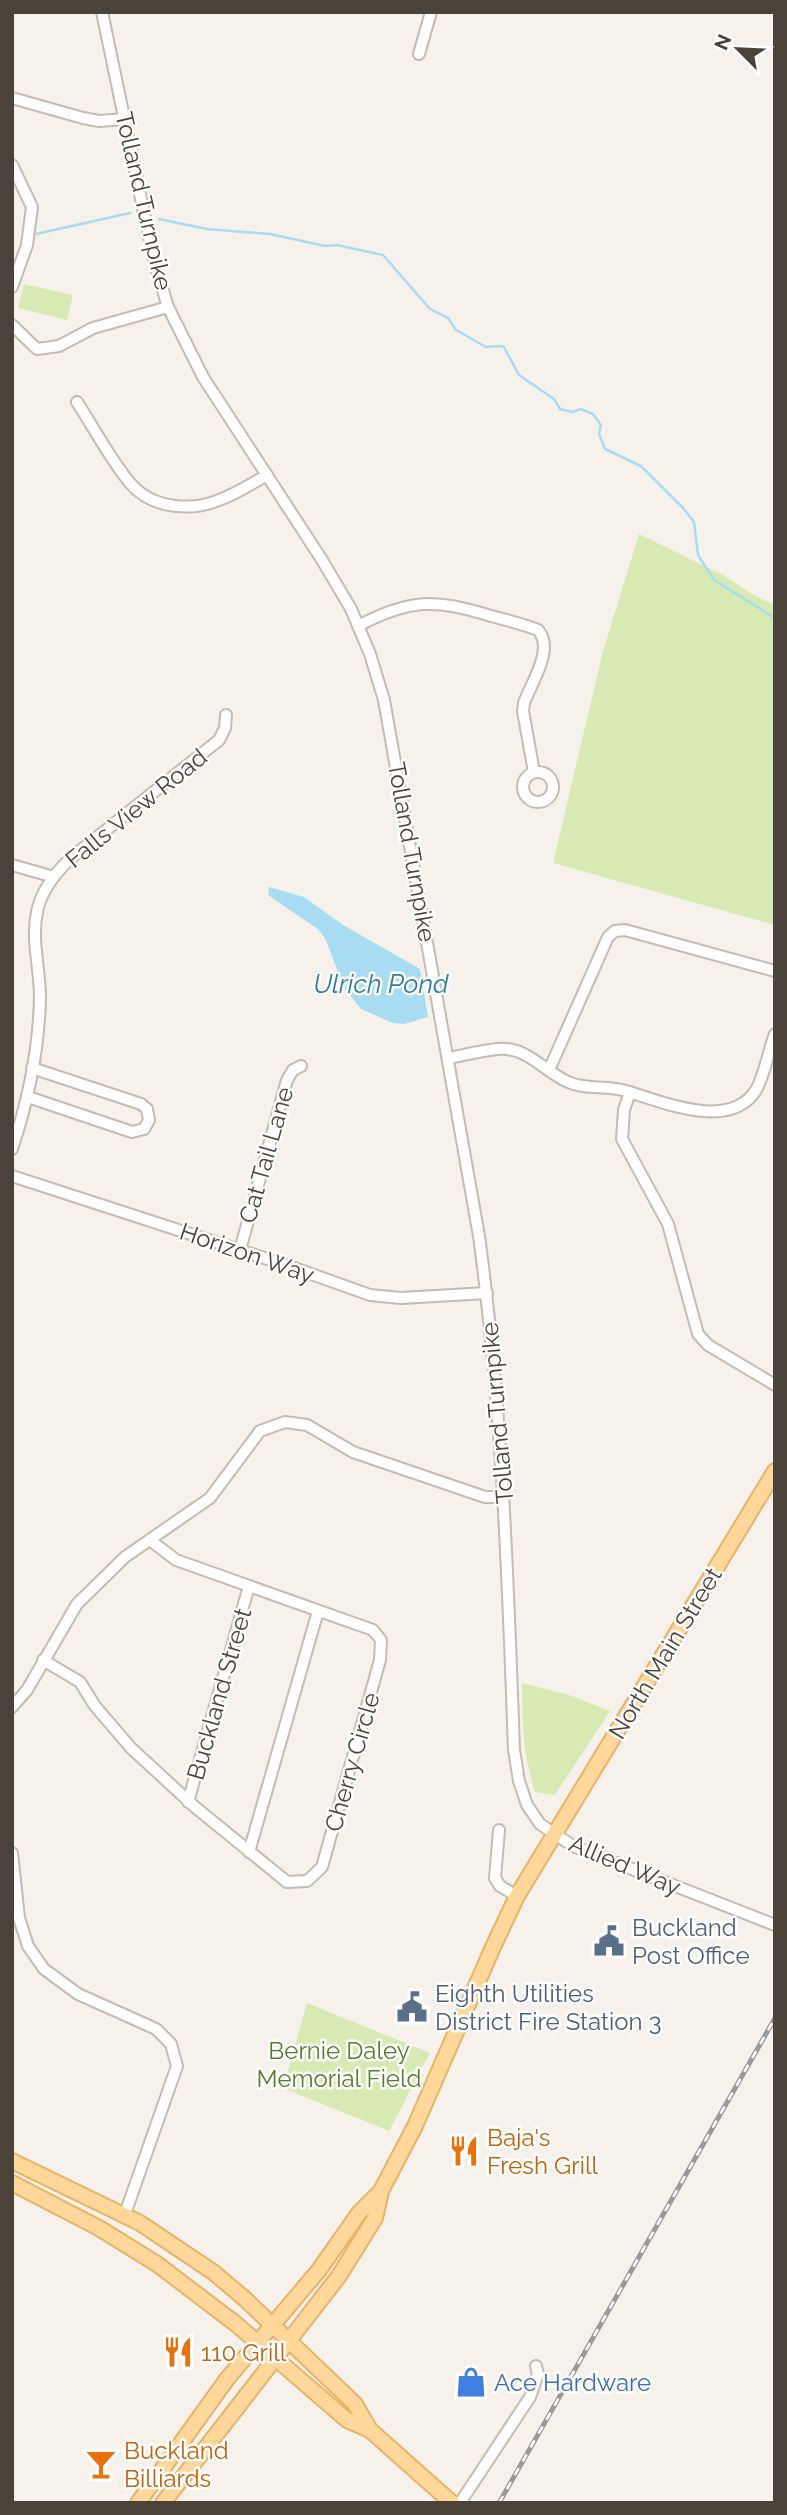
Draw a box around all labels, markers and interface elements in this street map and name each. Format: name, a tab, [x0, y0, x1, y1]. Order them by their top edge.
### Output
north arrow	[703, 14, 773, 84]
text: N	[709, 31, 735, 53]
street label: Tolland Turnpike	[109, 109, 179, 293]
street label: Falls View Road	[59, 742, 213, 874]
street label: Tolland Turnpike	[382, 760, 442, 944]
water label: Ulrich Pond	[313, 969, 449, 999]
street label: Cat Tail Lane	[233, 1084, 299, 1226]
street label: Horizon Way	[176, 1216, 318, 1290]
street label: Tolland Turnpike	[475, 1321, 519, 1505]
street label: North Main Street	[602, 1562, 728, 1744]
street label: Buckland Street	[181, 1605, 257, 1783]
street label: Cherry Circle	[318, 1689, 386, 1835]
street label: Allied Way	[565, 1829, 685, 1901]
place label: Buckland Post Office	[632, 1913, 750, 1970]
public building icon: Buckland Post Office	[592, 1924, 626, 1958]
place label: Eighth Utilities District Fire Station 3	[435, 1979, 662, 2036]
public building icon: Eighth Utilities District Fire Station 3	[395, 1990, 429, 2024]
park label: Bernie Daley Memorial Field	[257, 2036, 421, 2093]
place label: Baja's Fresh Grill	[487, 2123, 598, 2180]
restaurant icon: Baja's Fresh Grill	[447, 2134, 481, 2168]
restaurant icon: 110 Grill	[161, 2335, 195, 2369]
place label: 110 Grill	[201, 2338, 287, 2367]
shop icon: Ace Hardware	[454, 2365, 488, 2399]
place label: Ace Hardware	[494, 2368, 651, 2397]
place label: Buckland Billiards	[124, 2436, 229, 2493]
bar icon: Buckland Billiards	[84, 2447, 118, 2481]

